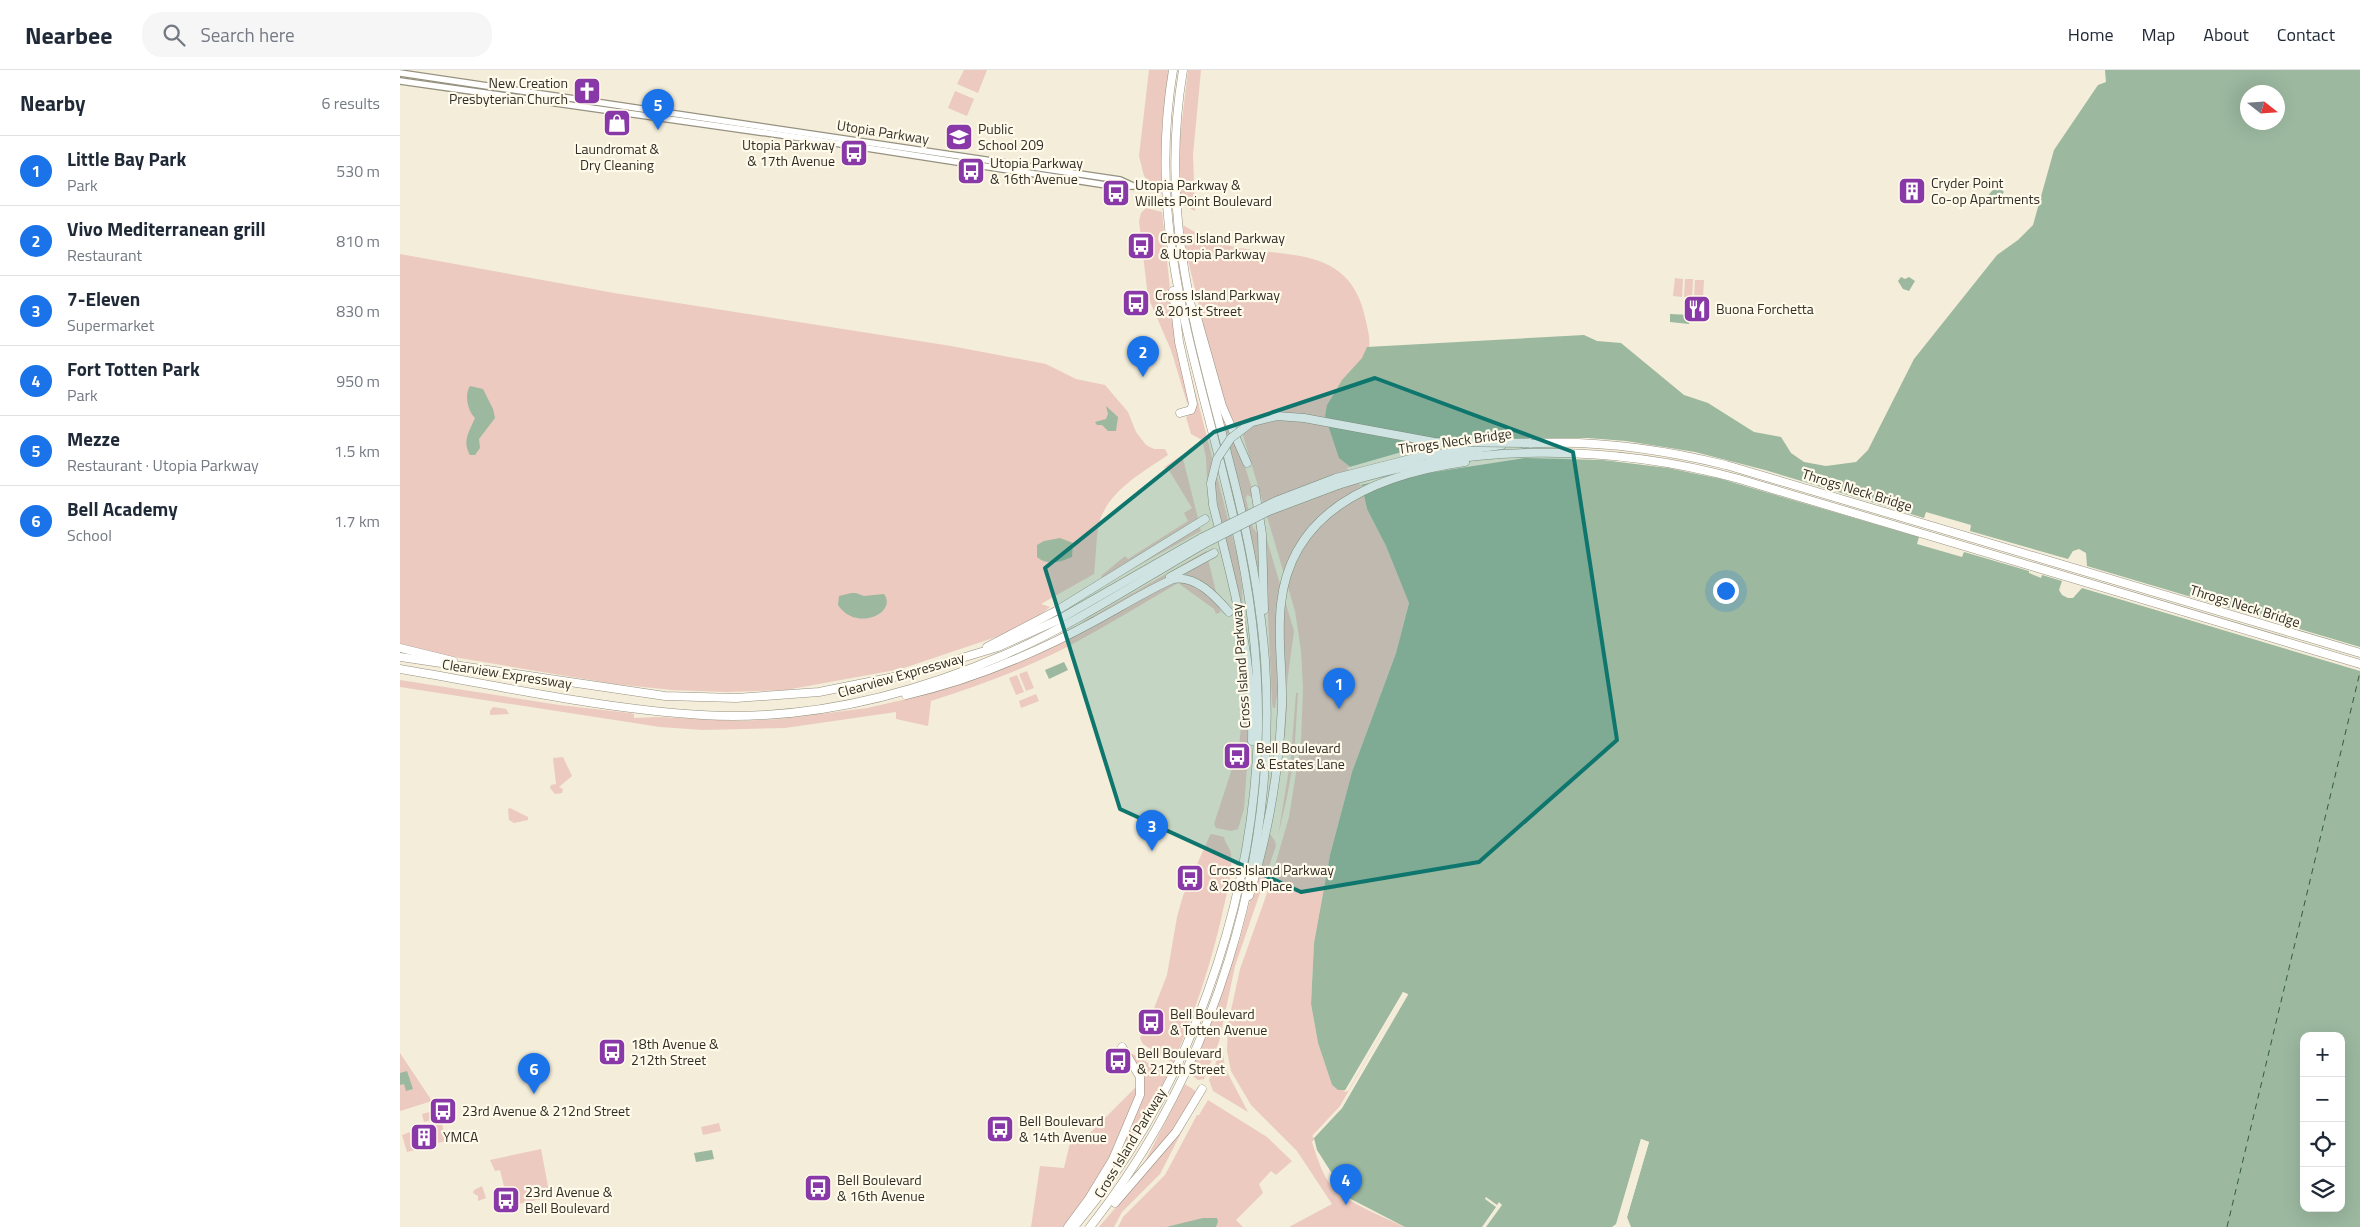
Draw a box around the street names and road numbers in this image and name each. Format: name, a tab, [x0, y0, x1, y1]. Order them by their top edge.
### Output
street label: Utopia Parkway	[836, 114, 931, 149]
street label: Throgs Neck Bridge	[1397, 422, 1513, 459]
street label: Throgs Neck Bridge	[1799, 463, 1915, 516]
street label: Throgs Neck Bridge	[2187, 579, 2303, 632]
street label: Cross Island Parkway	[1226, 603, 1255, 729]
street label: Clearview Expressway	[835, 646, 967, 703]
street label: Clearview Expressway	[441, 653, 574, 694]
street label: Cross Island Parkway	[1088, 1084, 1171, 1202]

